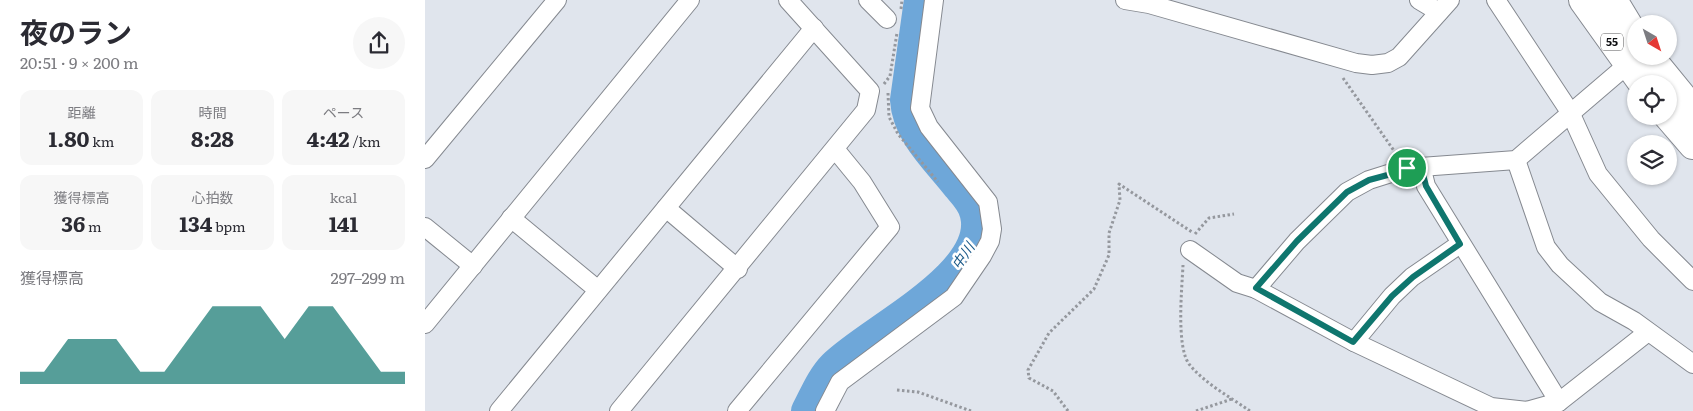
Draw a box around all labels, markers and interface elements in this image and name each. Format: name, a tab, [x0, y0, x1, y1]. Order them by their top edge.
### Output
text: 夜のラン	[20, 10, 132, 52]
north arrow	[1627, 15, 1677, 65]
map controls	[1627, 15, 1677, 185]
button: share	[353, 17, 405, 69]
road number: 55	[1601, 34, 1623, 51]
text: 20:51 · 9 × 200 m	[20, 50, 138, 74]
button: locate	[1627, 75, 1677, 125]
text: 距離	[68, 102, 96, 122]
text: 時間	[199, 102, 227, 122]
text: ペース	[323, 102, 364, 122]
text: 1.80	[49, 122, 90, 153]
text: 8:28	[191, 122, 234, 153]
text: 4:42	[307, 122, 350, 153]
text: km	[90, 131, 114, 151]
text: /km	[350, 131, 380, 151]
button: layers	[1627, 135, 1677, 185]
pin	[1386, 147, 1428, 189]
icon: arrive	[1393, 154, 1421, 182]
text: 獲得標高	[54, 187, 110, 207]
text: 心拍数	[192, 187, 234, 207]
text: kcal	[330, 187, 357, 207]
text: 36	[61, 207, 85, 238]
text: 134	[179, 207, 212, 238]
text: 141	[329, 207, 358, 238]
text: m	[85, 216, 102, 236]
text: bpm	[212, 216, 246, 236]
water label: 中川	[946, 237, 979, 273]
text: 獲得標高	[20, 265, 84, 289]
text: 297–299 m	[331, 265, 405, 289]

